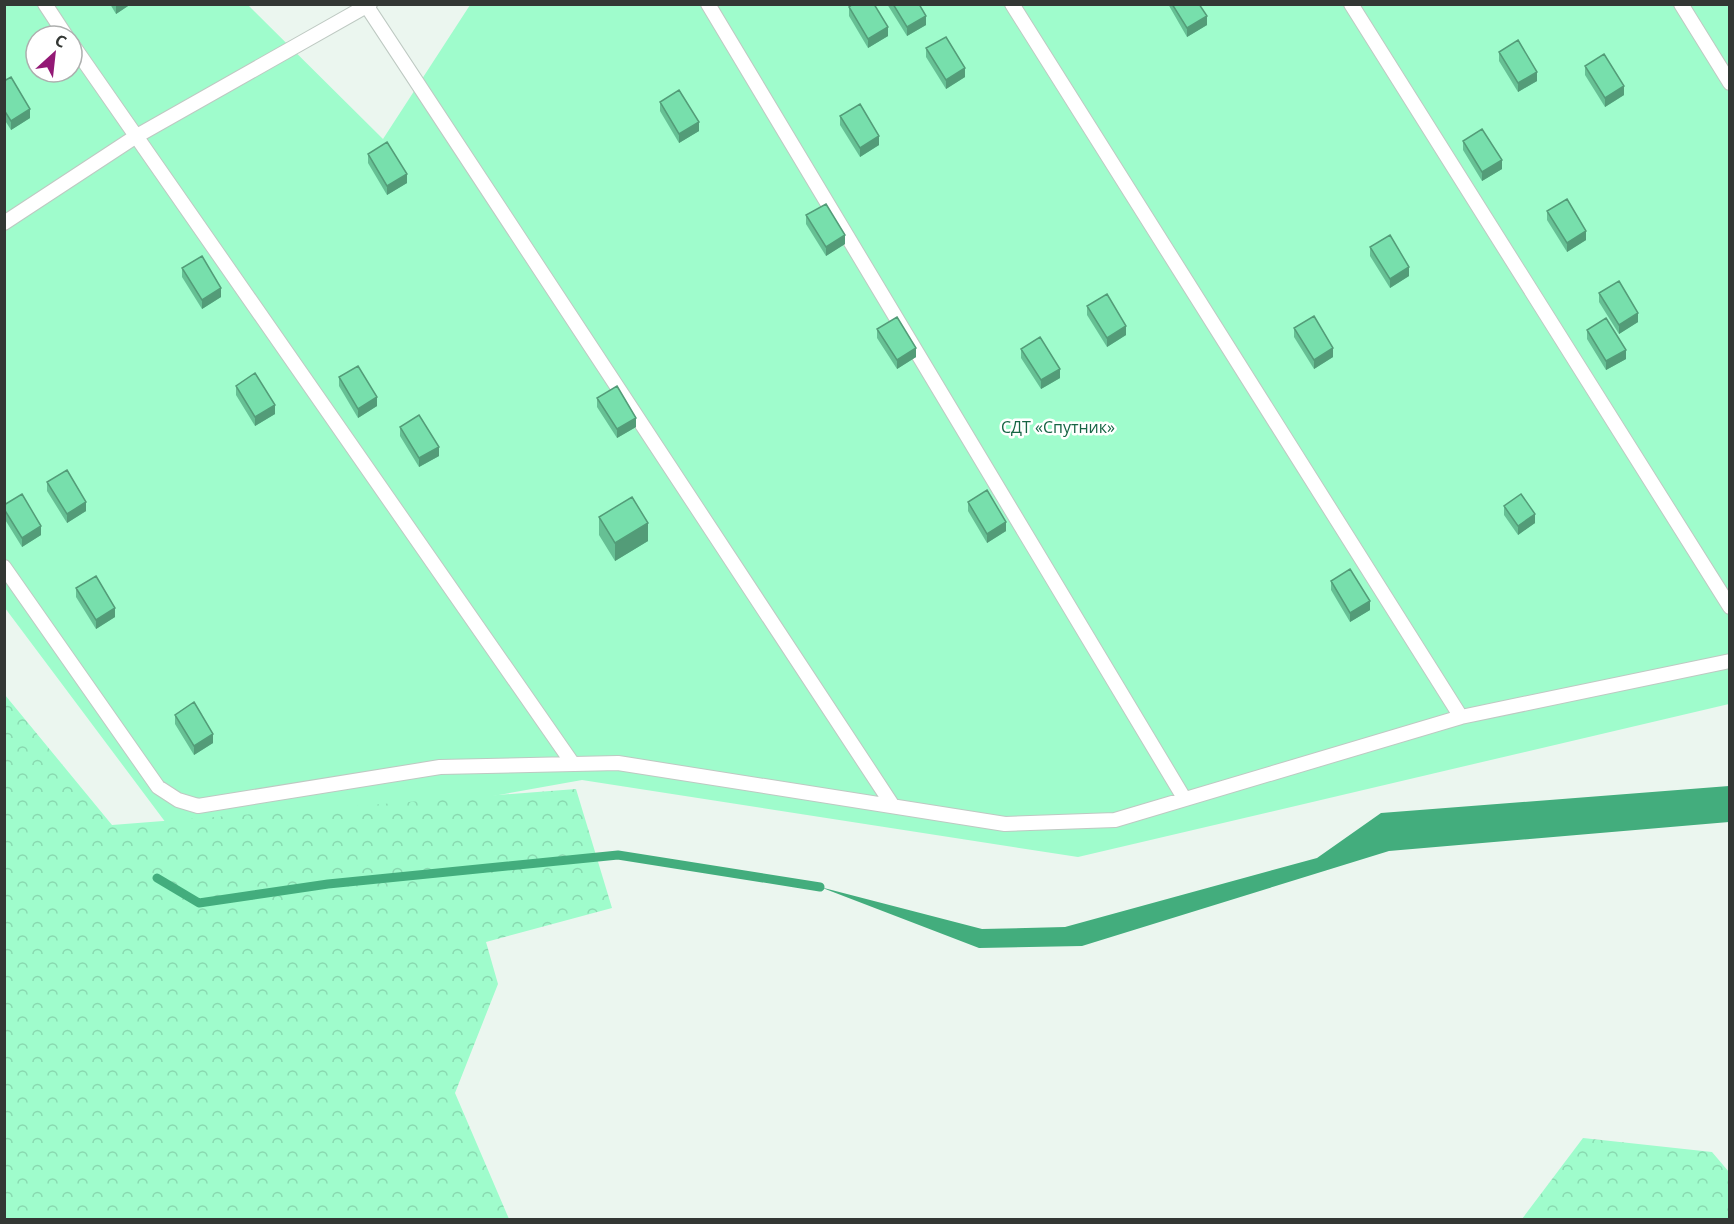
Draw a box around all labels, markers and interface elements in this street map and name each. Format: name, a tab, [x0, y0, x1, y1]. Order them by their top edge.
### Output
north arrow	[24, 24, 84, 84]
text: С	[51, 29, 70, 53]
park label: СДТ «Спутник»	[1001, 416, 1115, 438]

